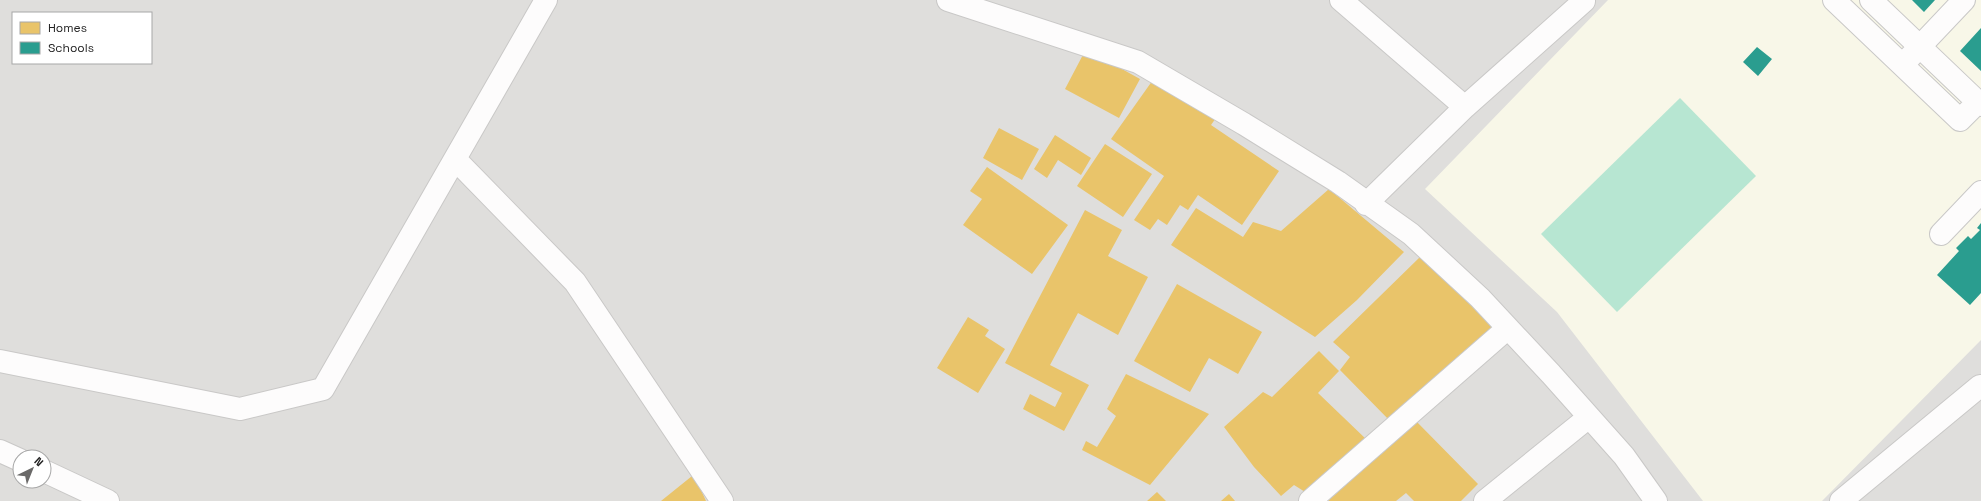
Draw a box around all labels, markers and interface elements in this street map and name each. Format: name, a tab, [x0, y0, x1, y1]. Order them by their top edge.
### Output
legend	[12, 12, 152, 64]
text: Homes	[48, 20, 87, 36]
text: Schools	[48, 40, 94, 56]
north arrow	[12, 449, 52, 489]
text: N	[31, 454, 46, 469]

